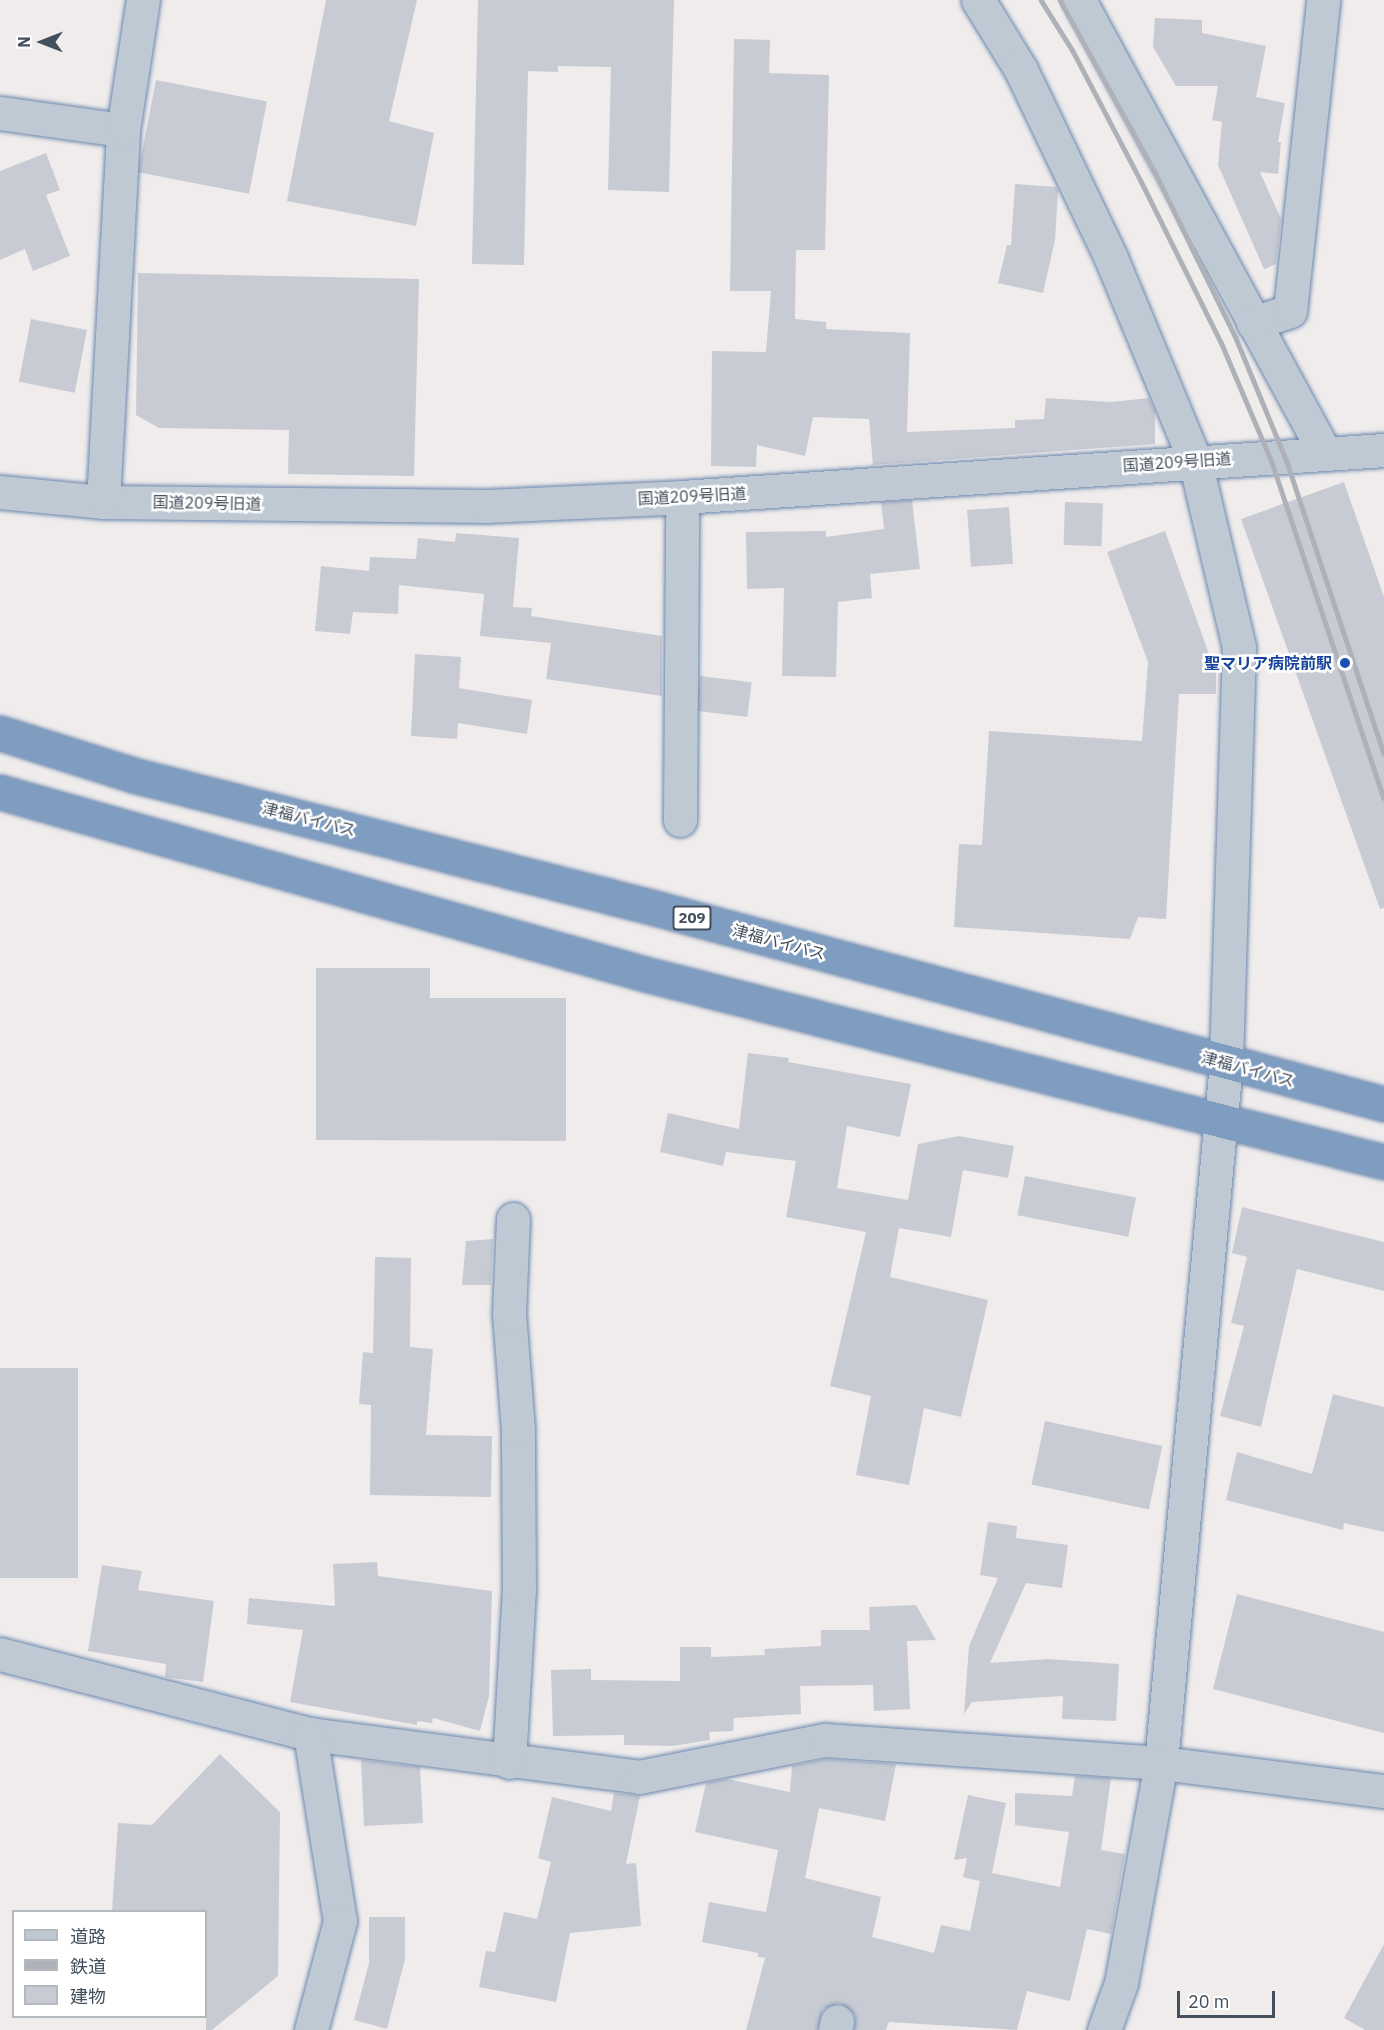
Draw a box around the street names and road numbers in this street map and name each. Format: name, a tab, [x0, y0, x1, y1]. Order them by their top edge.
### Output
street label: 国道209号旧道	[1122, 449, 1232, 475]
street label: 国道209号旧道	[637, 484, 747, 508]
street label: 国道209号旧道	[152, 492, 262, 514]
street label: 津福バイパス	[260, 798, 358, 840]
road number: 209	[672, 906, 712, 930]
street label: 津福バイパス	[730, 920, 828, 964]
street label: 津福バイパス	[1199, 1047, 1297, 1091]

